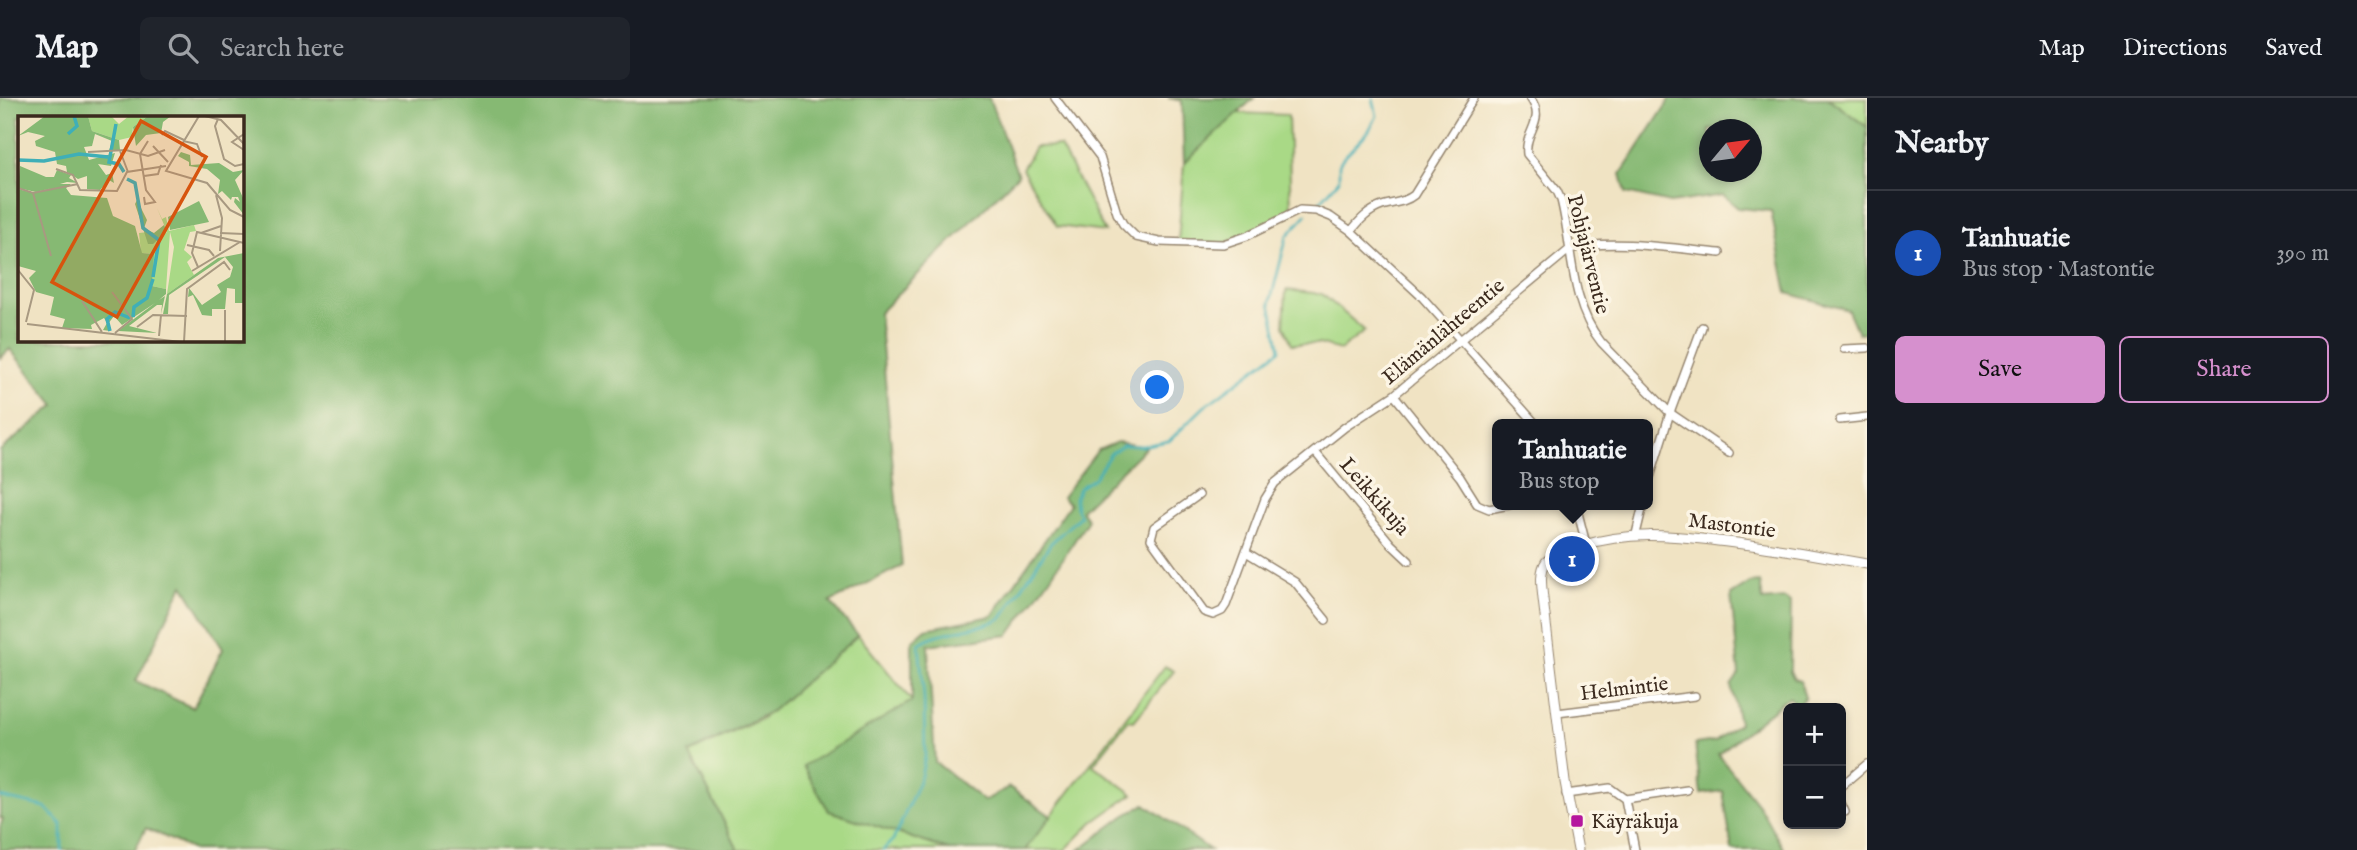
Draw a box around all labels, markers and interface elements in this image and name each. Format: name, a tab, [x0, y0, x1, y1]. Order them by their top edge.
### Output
search box	[140, 17, 630, 80]
text: Map	[35, 27, 98, 69]
icon: search	[164, 29, 202, 67]
text: Search here	[220, 32, 344, 65]
text: Map	[2039, 33, 2085, 64]
text: Directions	[2123, 33, 2227, 64]
text: Saved	[2265, 33, 2322, 64]
inset map	[18, 116, 243, 341]
north arrow	[1699, 119, 1762, 182]
text: Nearby	[1895, 125, 1988, 163]
street label: Pohjajärventie	[1560, 192, 1616, 317]
text: Tanhuatie	[1962, 222, 2070, 255]
text: 1	[1914, 239, 1922, 268]
text: 390 m	[2276, 239, 2329, 268]
text: Bus stop · Mastontie	[1962, 255, 2155, 284]
street label: Elämänlähteentie	[1377, 273, 1511, 391]
button: Save	[1895, 336, 2105, 403]
button: Share	[2119, 336, 2329, 403]
your location	[1140, 370, 1174, 404]
popup	[1492, 419, 1653, 510]
text: Tanhuatie	[1518, 434, 1627, 467]
street label: Leikkikuja	[1333, 452, 1416, 542]
text: Bus stop	[1518, 467, 1599, 496]
street label: Mastontie	[1686, 508, 1778, 545]
pin: 1	[1549, 533, 1595, 585]
street label: Helmintie	[1579, 671, 1670, 708]
map controls	[1783, 703, 1846, 829]
button: +	[1783, 703, 1846, 766]
button: −	[1783, 766, 1846, 829]
place label: Käyräkuja	[1591, 809, 1679, 836]
marker: Käyräkuja	[1569, 813, 1585, 829]

